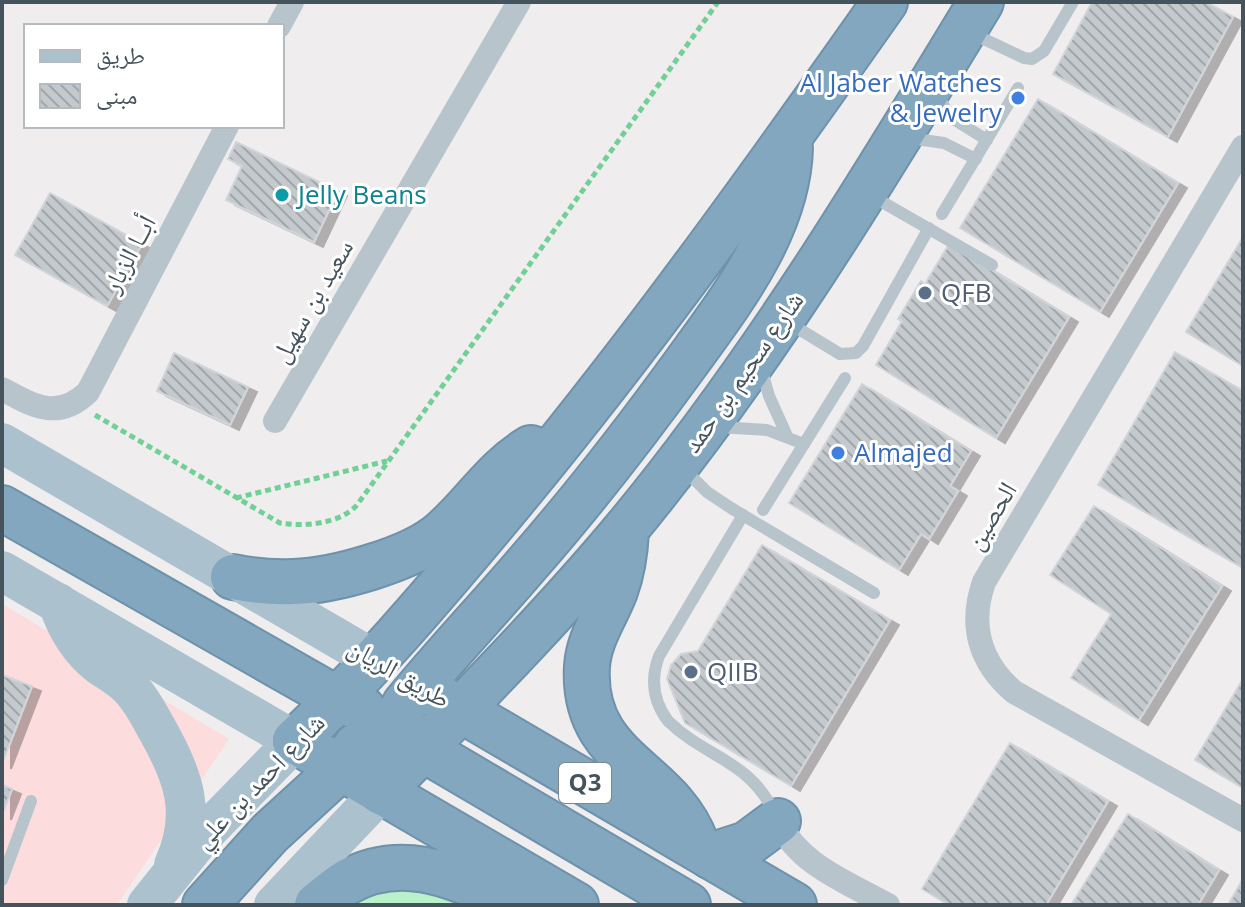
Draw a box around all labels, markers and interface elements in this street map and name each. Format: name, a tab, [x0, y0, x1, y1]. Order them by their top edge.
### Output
legend	[24, 24, 284, 128]
text: طريق	[96, 38, 145, 71]
place label: Al Jaber Watches & Jewelry	[800, 64, 1003, 130]
text: مبنى	[96, 78, 137, 111]
marker: Al Jaber Watches & Jewelry	[1009, 89, 1027, 107]
place label: Jelly Beans	[295, 176, 427, 212]
marker: Jelly Beans	[273, 186, 291, 204]
street label: أبــا الزبار	[92, 208, 164, 300]
street label: سعيد بن سهيل	[261, 232, 361, 369]
place label: QFB	[941, 274, 991, 310]
street label: شارع سحيم بن حمد	[673, 284, 811, 459]
marker: QFB	[916, 284, 934, 302]
place label: Almajed	[854, 434, 953, 470]
marker: Almajed	[829, 444, 847, 462]
street label: الحصين	[956, 475, 1025, 556]
street label: طريق الريان	[342, 628, 457, 716]
place label: QIIB	[707, 653, 759, 689]
marker: QIIB	[682, 663, 700, 681]
street label: شارع احمد بن علي	[184, 705, 335, 858]
road number: Q3	[559, 763, 611, 803]

